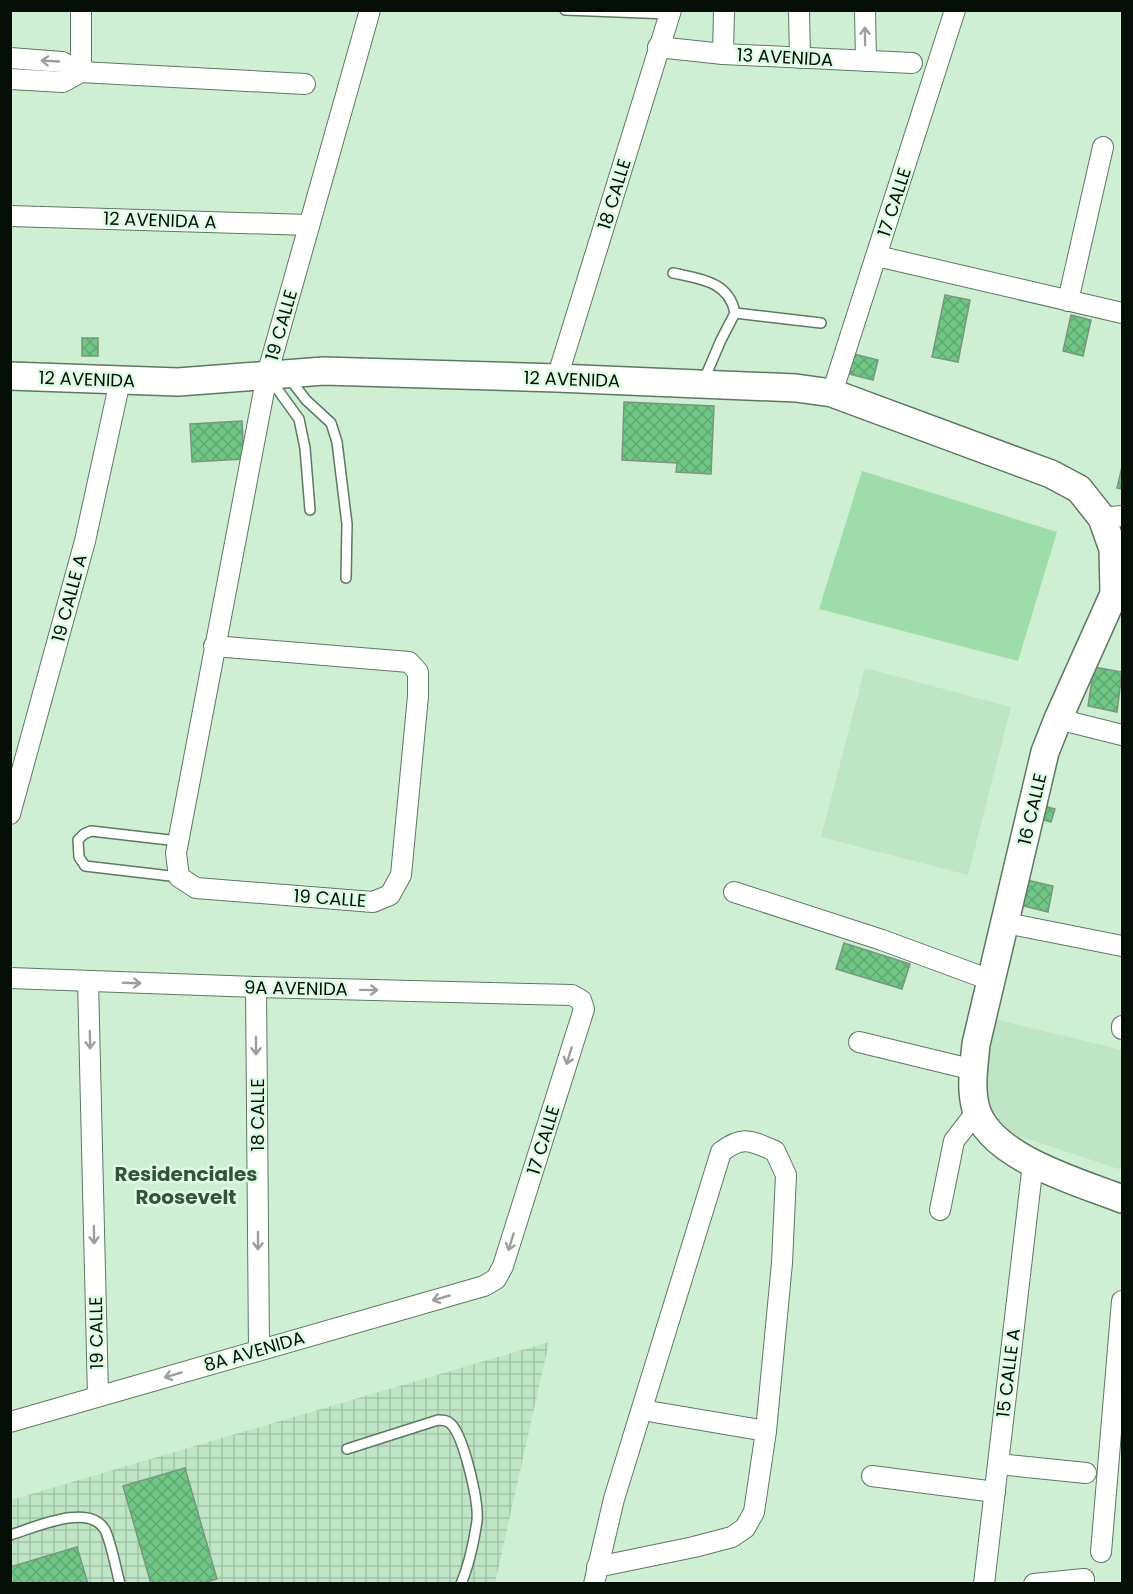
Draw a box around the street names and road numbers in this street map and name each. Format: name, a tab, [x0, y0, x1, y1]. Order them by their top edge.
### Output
street label: 13 AVENIDA	[736, 42, 834, 72]
street label: 18 CALLE	[591, 156, 637, 232]
street label: 17 CALLE	[871, 164, 917, 240]
street label: 12 AVENIDA A	[103, 206, 217, 234]
street label: 19 CALLE	[259, 287, 303, 363]
street label: 12 AVENIDA	[38, 365, 136, 393]
street label: 12 AVENIDA	[523, 365, 621, 393]
street label: 19 CALLE A	[45, 551, 93, 645]
street label: 16 CALLE	[1012, 771, 1052, 847]
street label: 19 CALLE	[293, 883, 367, 913]
street label: 9A AVENIDA	[244, 975, 348, 1001]
street label: 18 CALLE	[245, 1079, 270, 1151]
street label: 17 CALLE	[521, 1102, 565, 1178]
street label: 19 CALLE	[83, 1296, 109, 1370]
street label: 8A AVENIDA	[201, 1325, 307, 1377]
street label: 15 CALLE A	[990, 1327, 1026, 1419]

